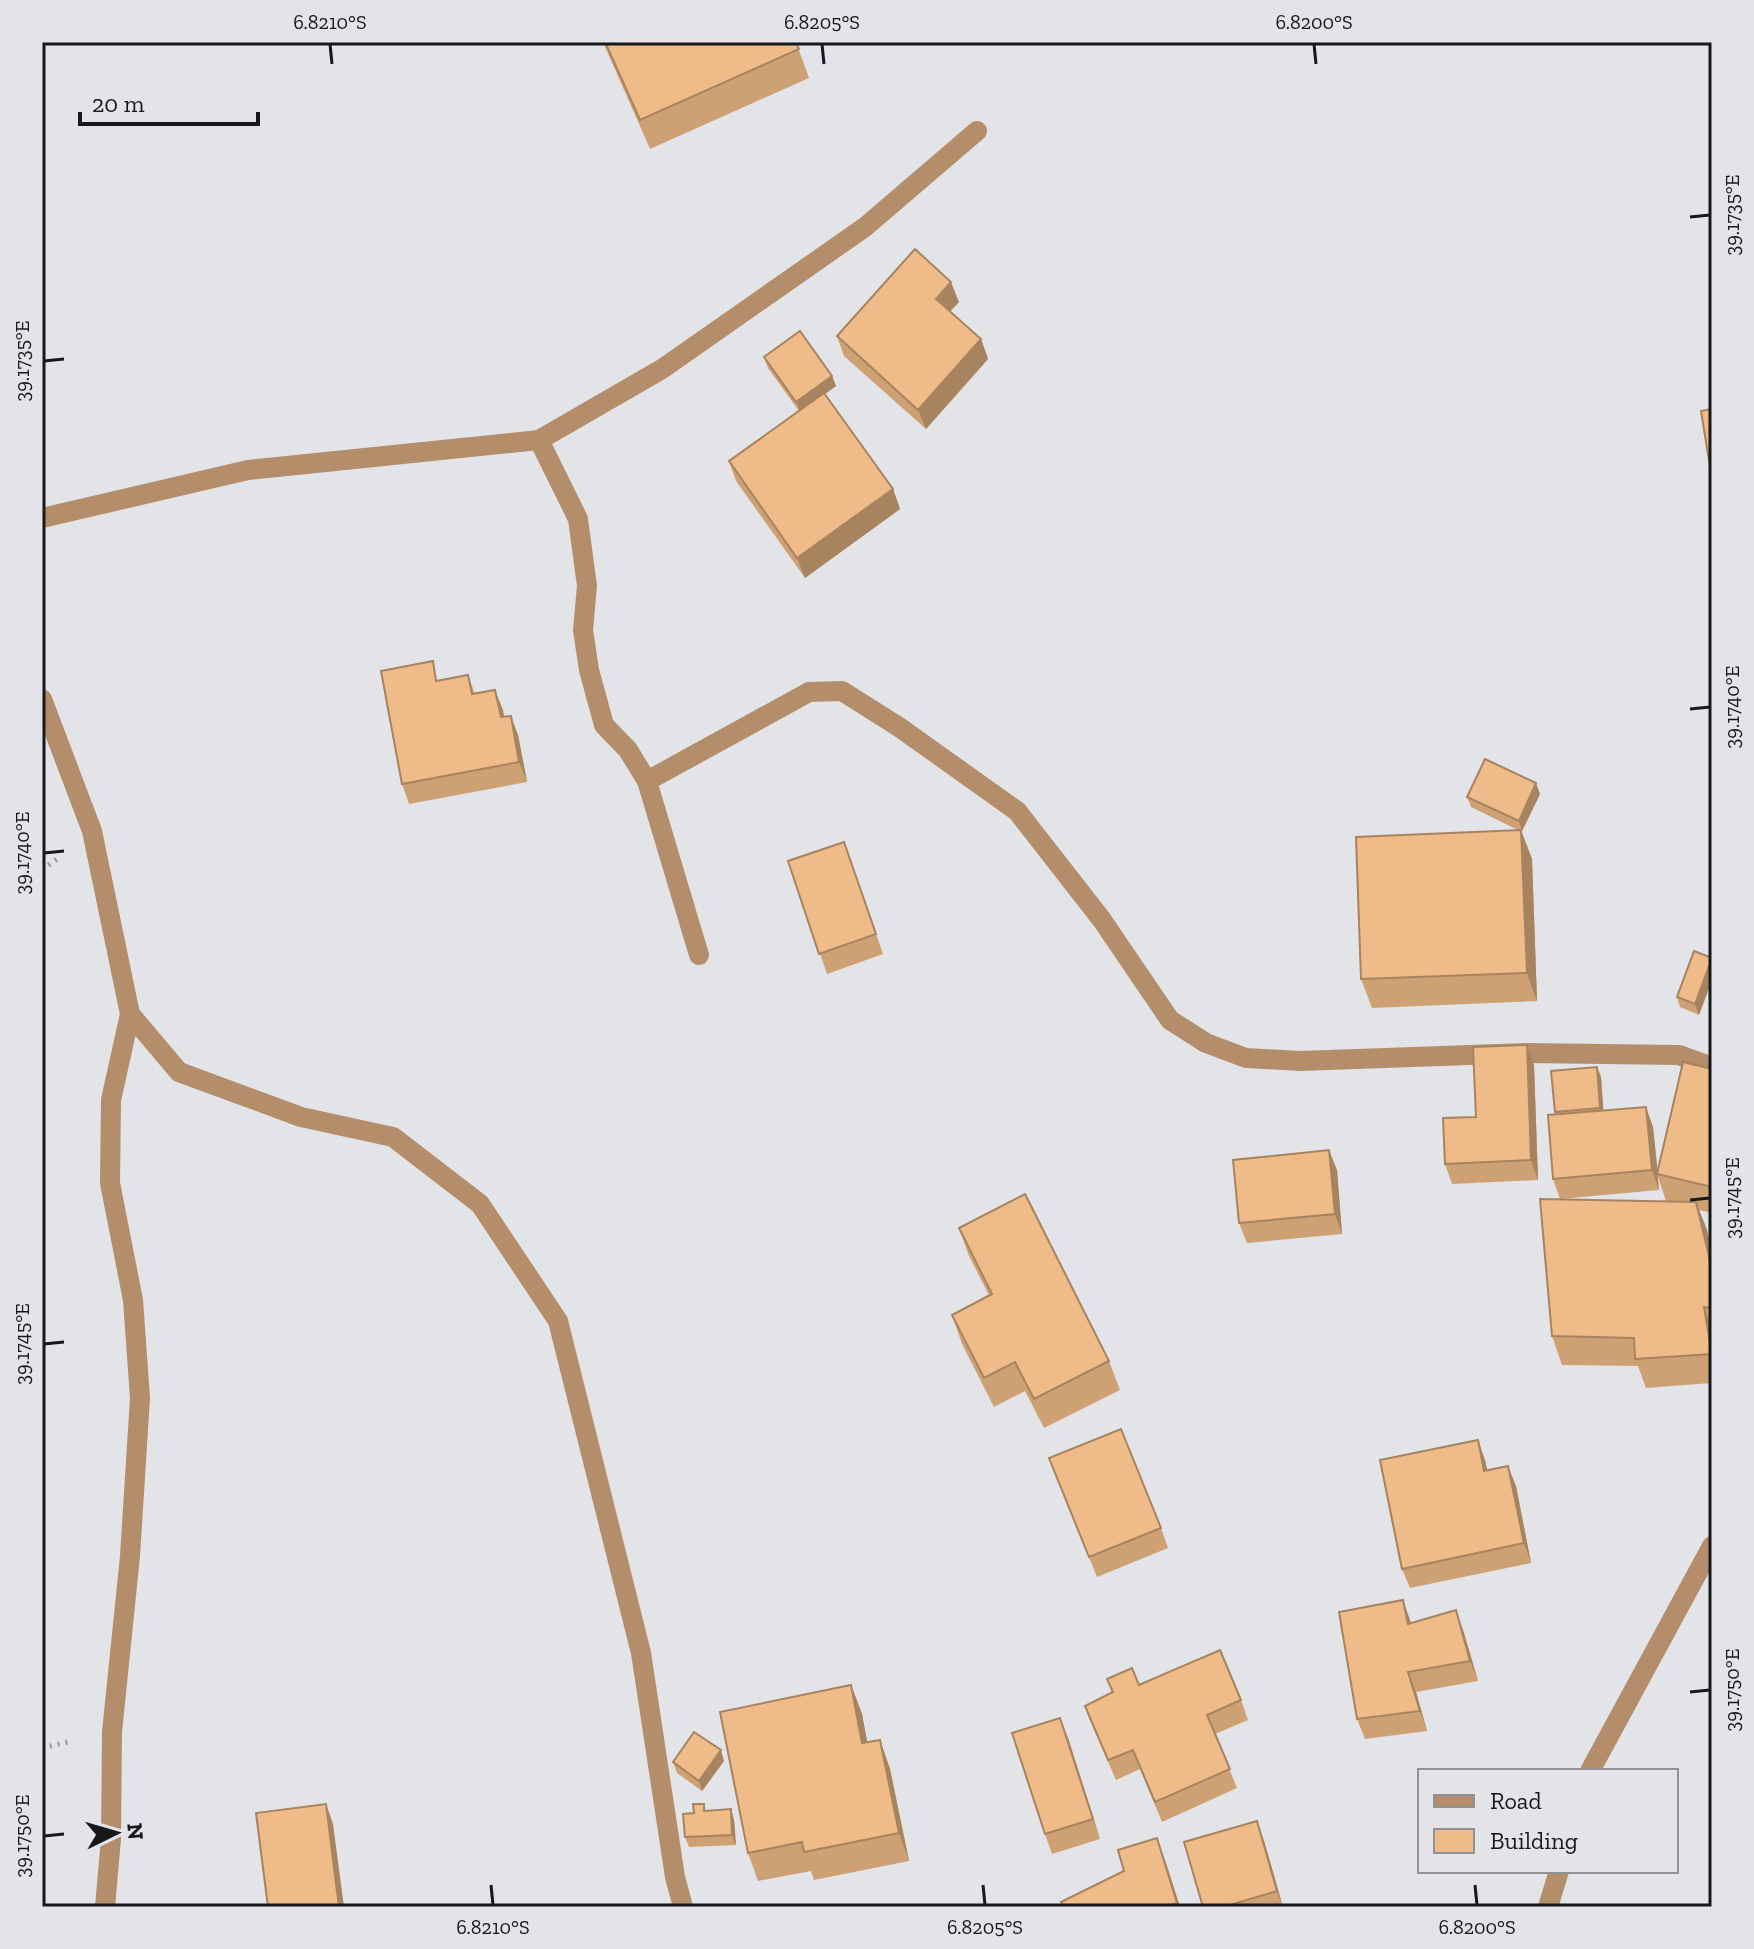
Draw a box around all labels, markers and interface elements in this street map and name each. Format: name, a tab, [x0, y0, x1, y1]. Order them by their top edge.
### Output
text: 6.8210°S	[293, 10, 367, 34]
text: 6.8205°S	[784, 10, 860, 34]
text: 6.8200°S	[1275, 10, 1353, 34]
scale bar	[80, 76, 258, 126]
text: 20 m	[92, 89, 145, 118]
text: 39.1735°E	[1720, 174, 1744, 256]
text: 39.1735°E	[10, 320, 34, 402]
text: 39.1740°E	[1720, 666, 1744, 748]
text: 39.1740°E	[10, 812, 34, 894]
text: 39.1745°E	[1720, 1157, 1744, 1239]
text: 39.1745°E	[10, 1303, 34, 1385]
text: 39.1750°E	[1720, 1649, 1744, 1731]
legend	[1418, 1769, 1678, 1873]
text: Road	[1490, 1786, 1542, 1815]
north arrow	[76, 1793, 156, 1873]
text: 39.1750°E	[10, 1795, 34, 1877]
text: N	[121, 1822, 150, 1841]
text: Building	[1490, 1826, 1578, 1855]
text: 6.8210°S	[456, 1915, 530, 1939]
text: 6.8205°S	[947, 1915, 1023, 1939]
text: 6.8200°S	[1438, 1915, 1516, 1939]

